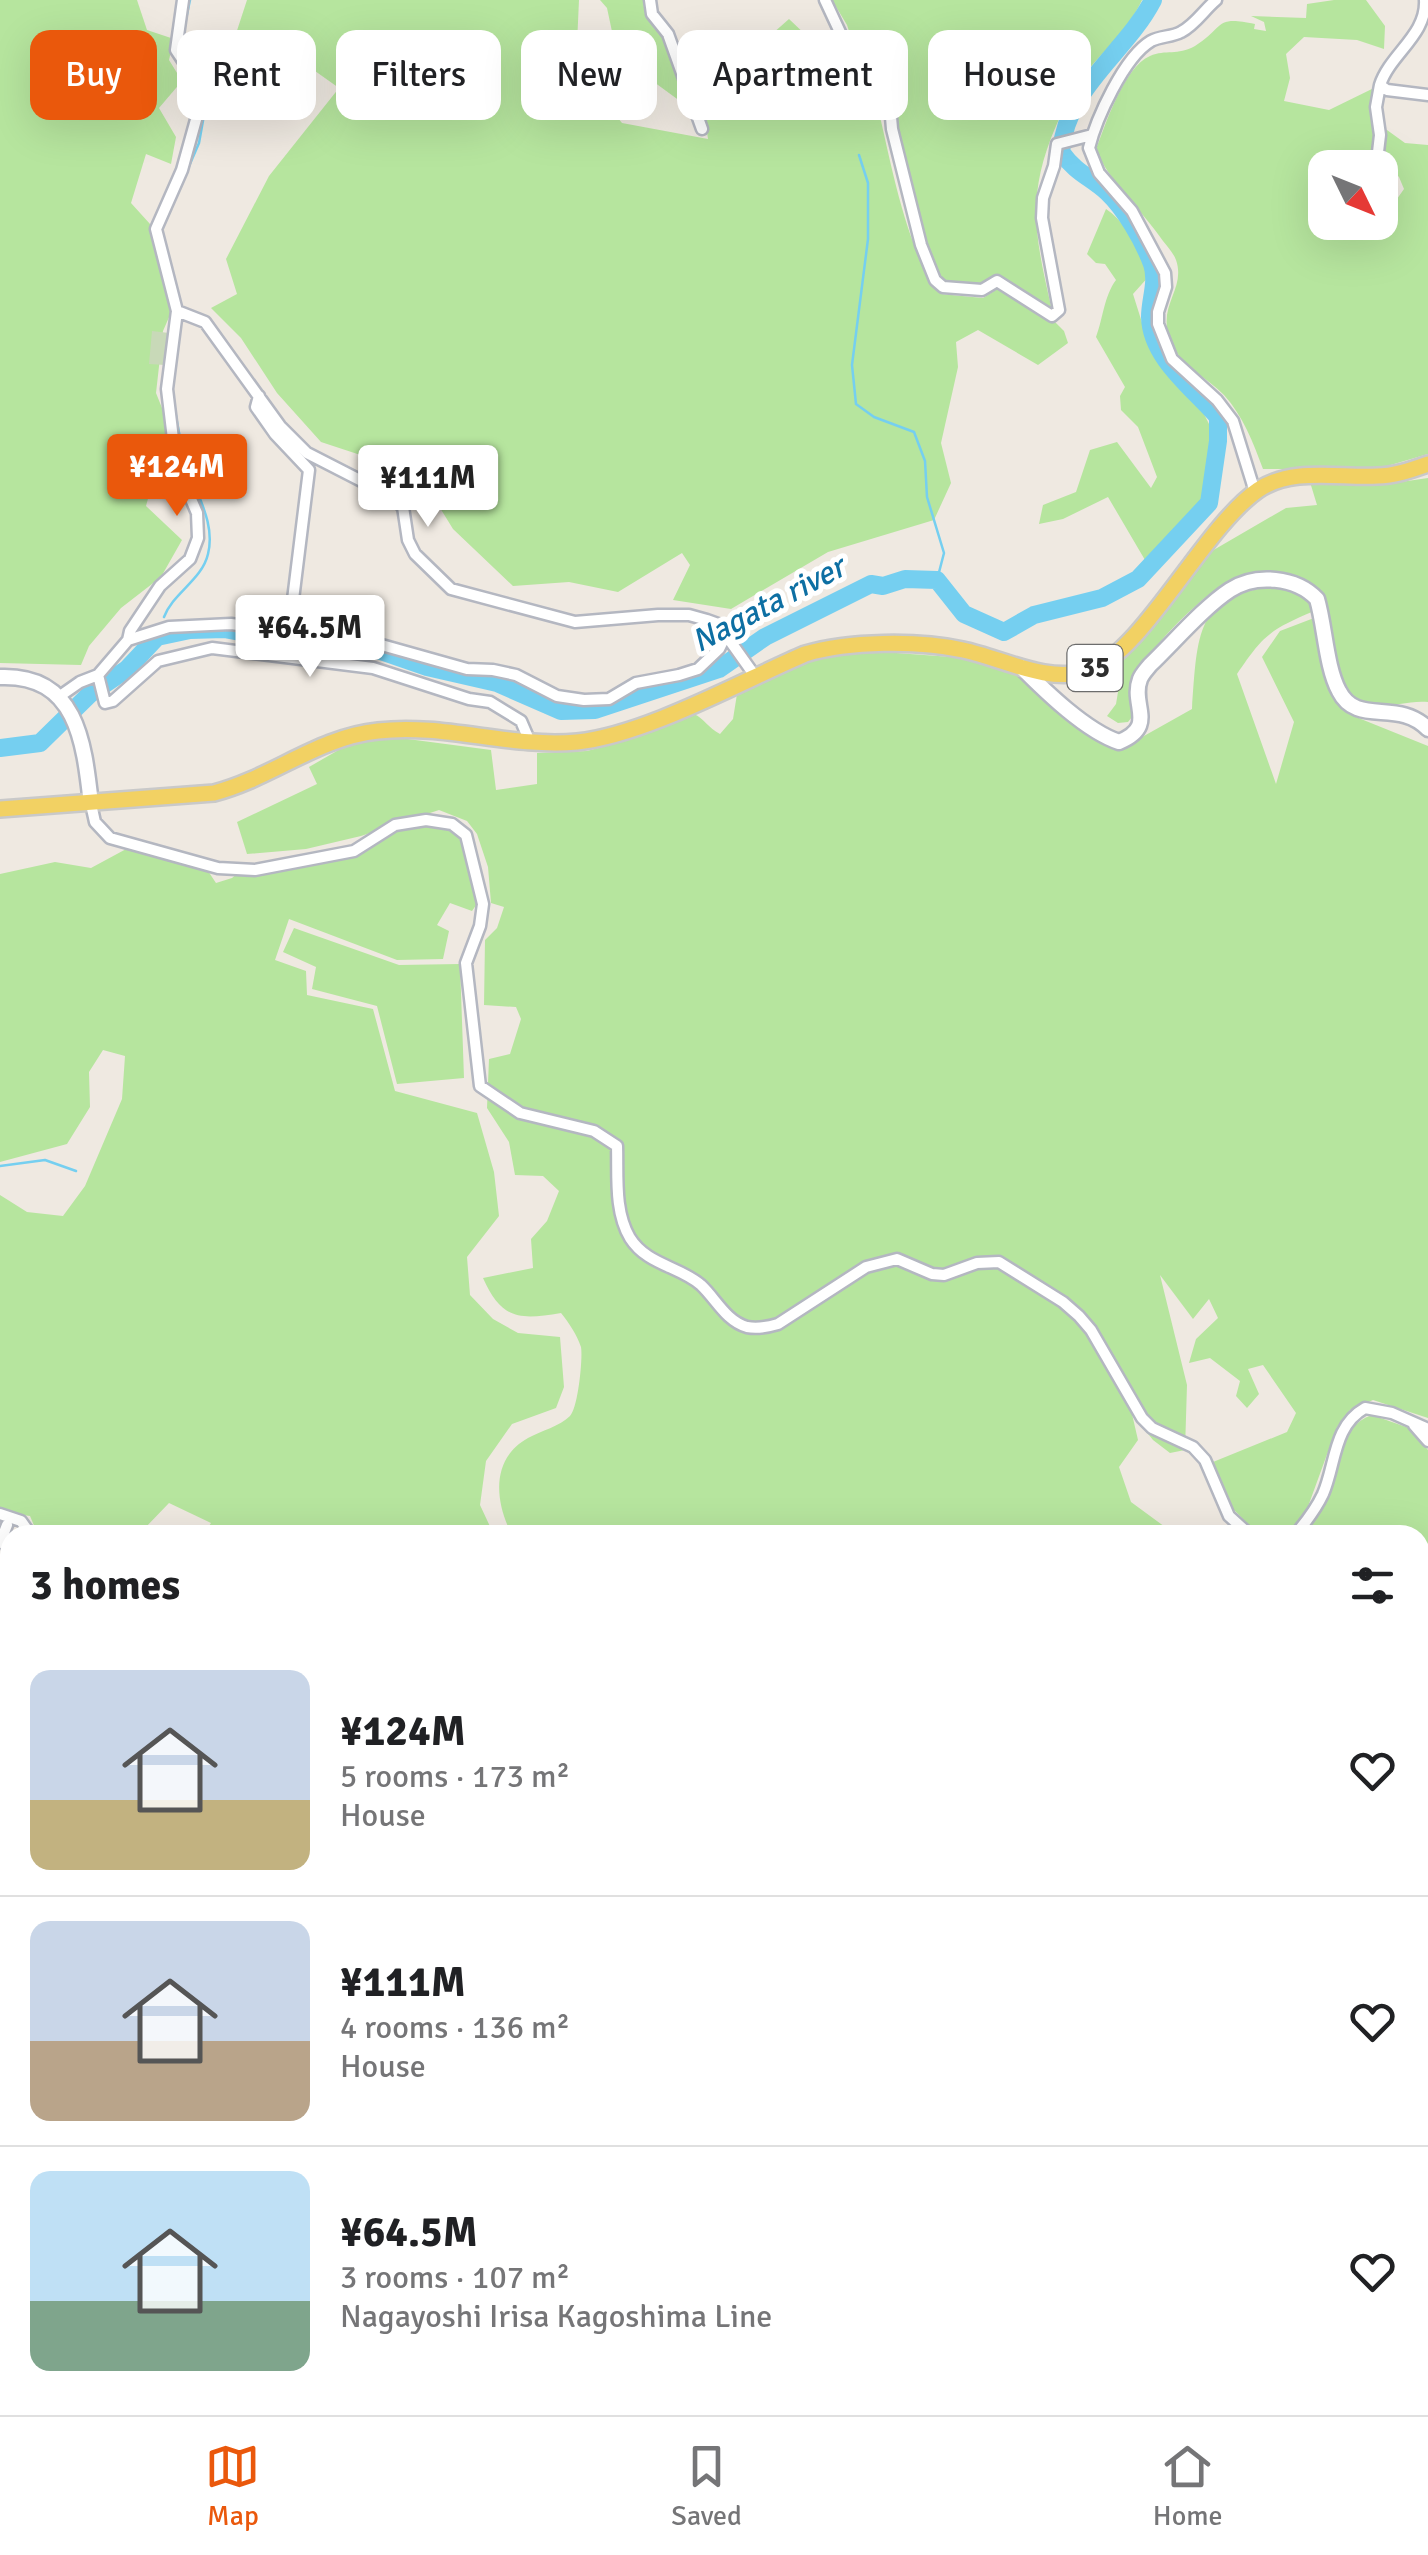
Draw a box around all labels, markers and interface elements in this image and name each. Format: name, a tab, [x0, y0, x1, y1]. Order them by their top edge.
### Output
chip: Buy	[30, 30, 157, 120]
chip: Rent	[177, 30, 316, 120]
chip: Filters	[336, 30, 501, 120]
chip: New	[521, 30, 657, 120]
chip: Apartment	[677, 30, 908, 120]
chip: House	[928, 30, 1091, 120]
north arrow	[1308, 150, 1398, 240]
map controls	[1308, 150, 1398, 240]
pin: ¥124M	[107, 434, 247, 519]
pin: ¥111M	[358, 445, 498, 530]
text: ¥124M	[129, 447, 225, 486]
text: ¥111M	[380, 458, 476, 497]
water label: Nagata river	[685, 545, 855, 661]
pin: ¥64.5M	[229, 595, 391, 680]
text: ¥64.5M	[258, 608, 362, 647]
road number: 35	[1068, 645, 1122, 691]
icon: filters	[1345, 1558, 1400, 1613]
text: 3 homes	[30, 1560, 180, 1611]
text: ¥124M	[340, 1706, 466, 1757]
icon: home	[110, 1710, 230, 1830]
icon: heart	[1345, 1743, 1400, 1798]
text: 5 rooms · 173 m²	[340, 1757, 570, 1796]
text: House	[340, 1796, 426, 1835]
text: ¥111M	[340, 1957, 466, 2008]
icon: home	[110, 1961, 230, 2081]
icon: heart	[1345, 1994, 1400, 2049]
text: 4 rooms · 136 m²	[340, 2008, 570, 2047]
text: House	[340, 2047, 426, 2086]
text: ¥64.5M	[340, 2207, 478, 2258]
icon: home	[110, 2211, 230, 2331]
icon: heart	[1345, 2244, 1400, 2299]
text: 3 rooms · 107 m²	[340, 2258, 570, 2297]
text: Nagayoshi Irisa Kagoshima Line	[340, 2297, 772, 2336]
tab: Map	[205, 2439, 260, 2533]
tab: Saved	[671, 2439, 742, 2533]
tab: Home	[1153, 2439, 1223, 2533]

